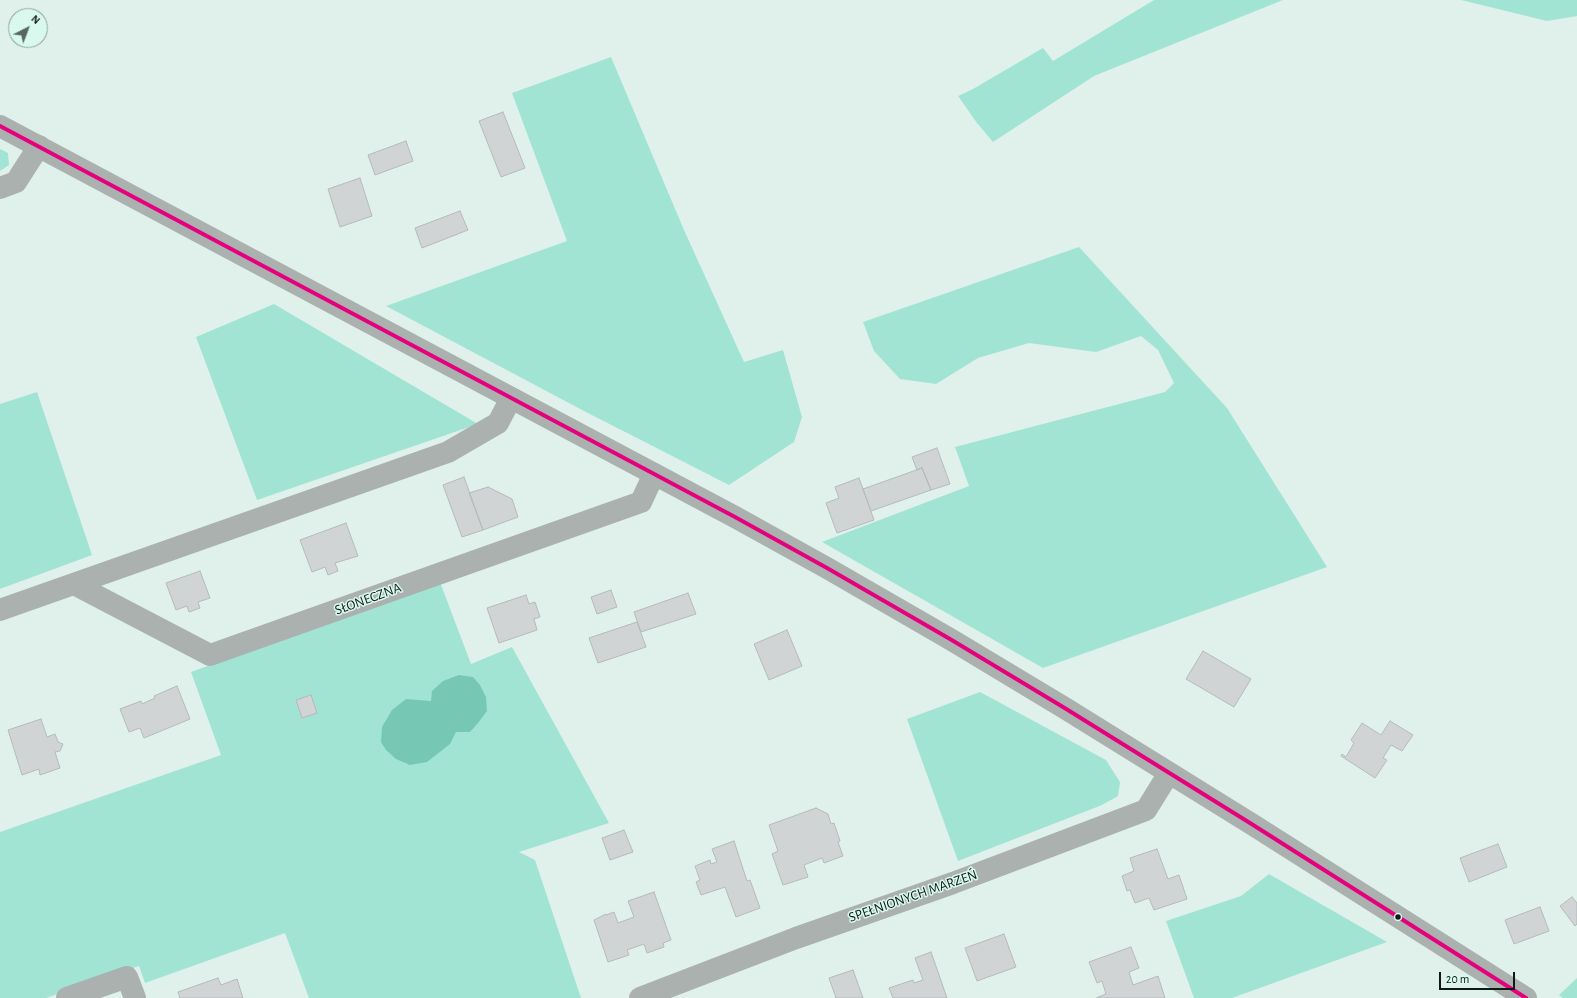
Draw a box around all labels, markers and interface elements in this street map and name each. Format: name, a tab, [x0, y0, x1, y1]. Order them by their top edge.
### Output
north arrow	[8, 8, 48, 48]
text: N	[29, 13, 42, 26]
street label: SŁONECZNA	[333, 579, 403, 619]
street label: SPEŁNIONYCH MARZEŃ	[847, 866, 979, 926]
unlabelled marker	[1393, 912, 1403, 922]
scale bar	[1441, 964, 1517, 990]
text: 20 m	[1446, 973, 1469, 985]

